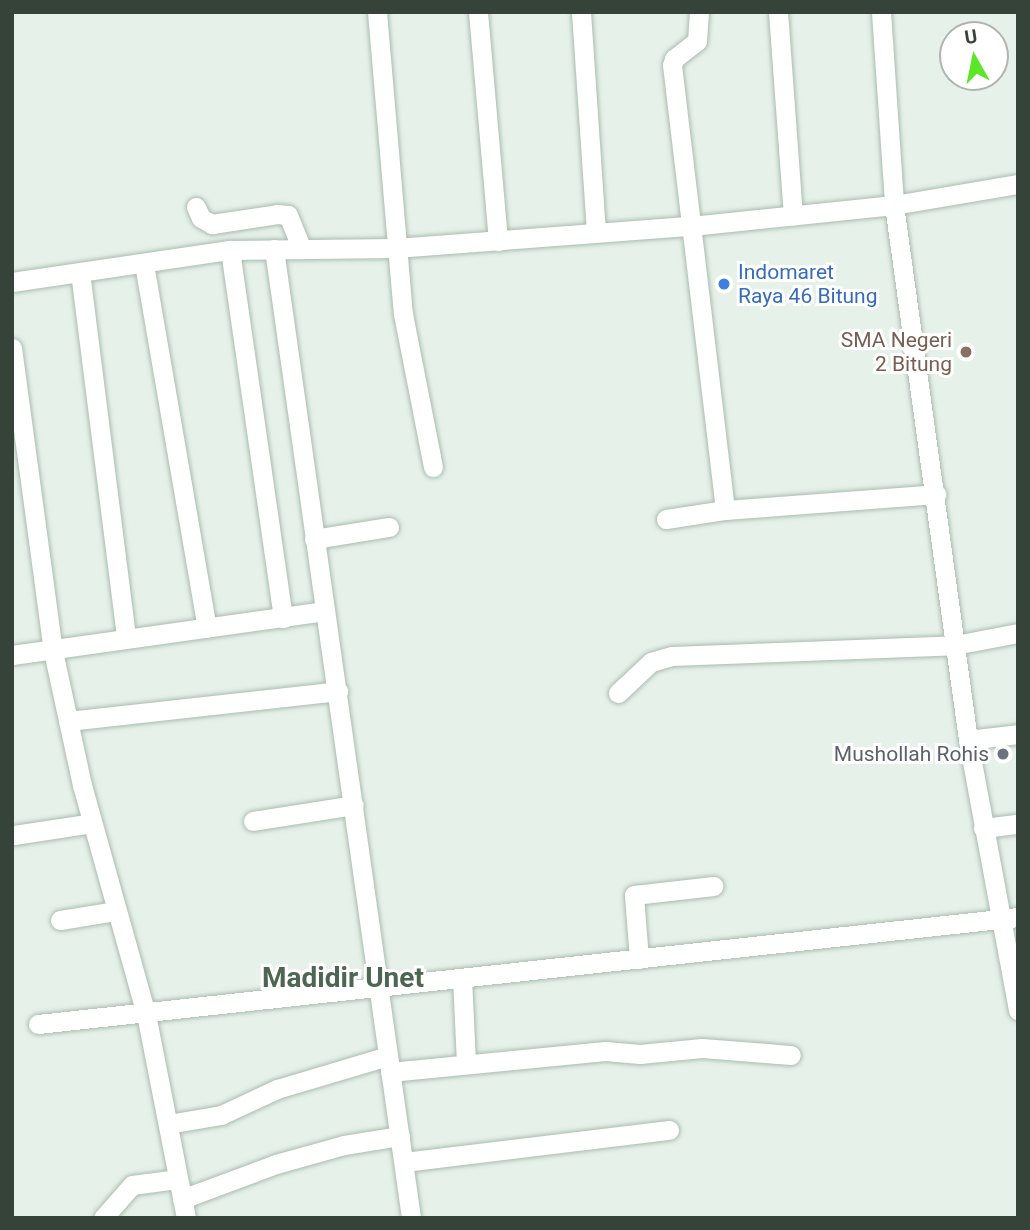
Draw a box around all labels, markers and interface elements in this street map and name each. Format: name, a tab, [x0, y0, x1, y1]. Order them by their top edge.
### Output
north arrow	[939, 21, 1009, 91]
text: U	[963, 24, 979, 49]
place label: Indomaret Raya 46 Bitung	[738, 259, 877, 309]
marker: Indomaret Raya 46 Bitung	[716, 276, 732, 292]
place label: SMA Negeri 2 Bitung	[841, 327, 952, 377]
marker: SMA Negeri 2 Bitung	[958, 344, 974, 360]
place label: Mushollah Rohis	[834, 741, 989, 767]
marker: Mushollah Rohis	[995, 746, 1011, 762]
district label: Madidir Unet	[262, 961, 424, 995]

